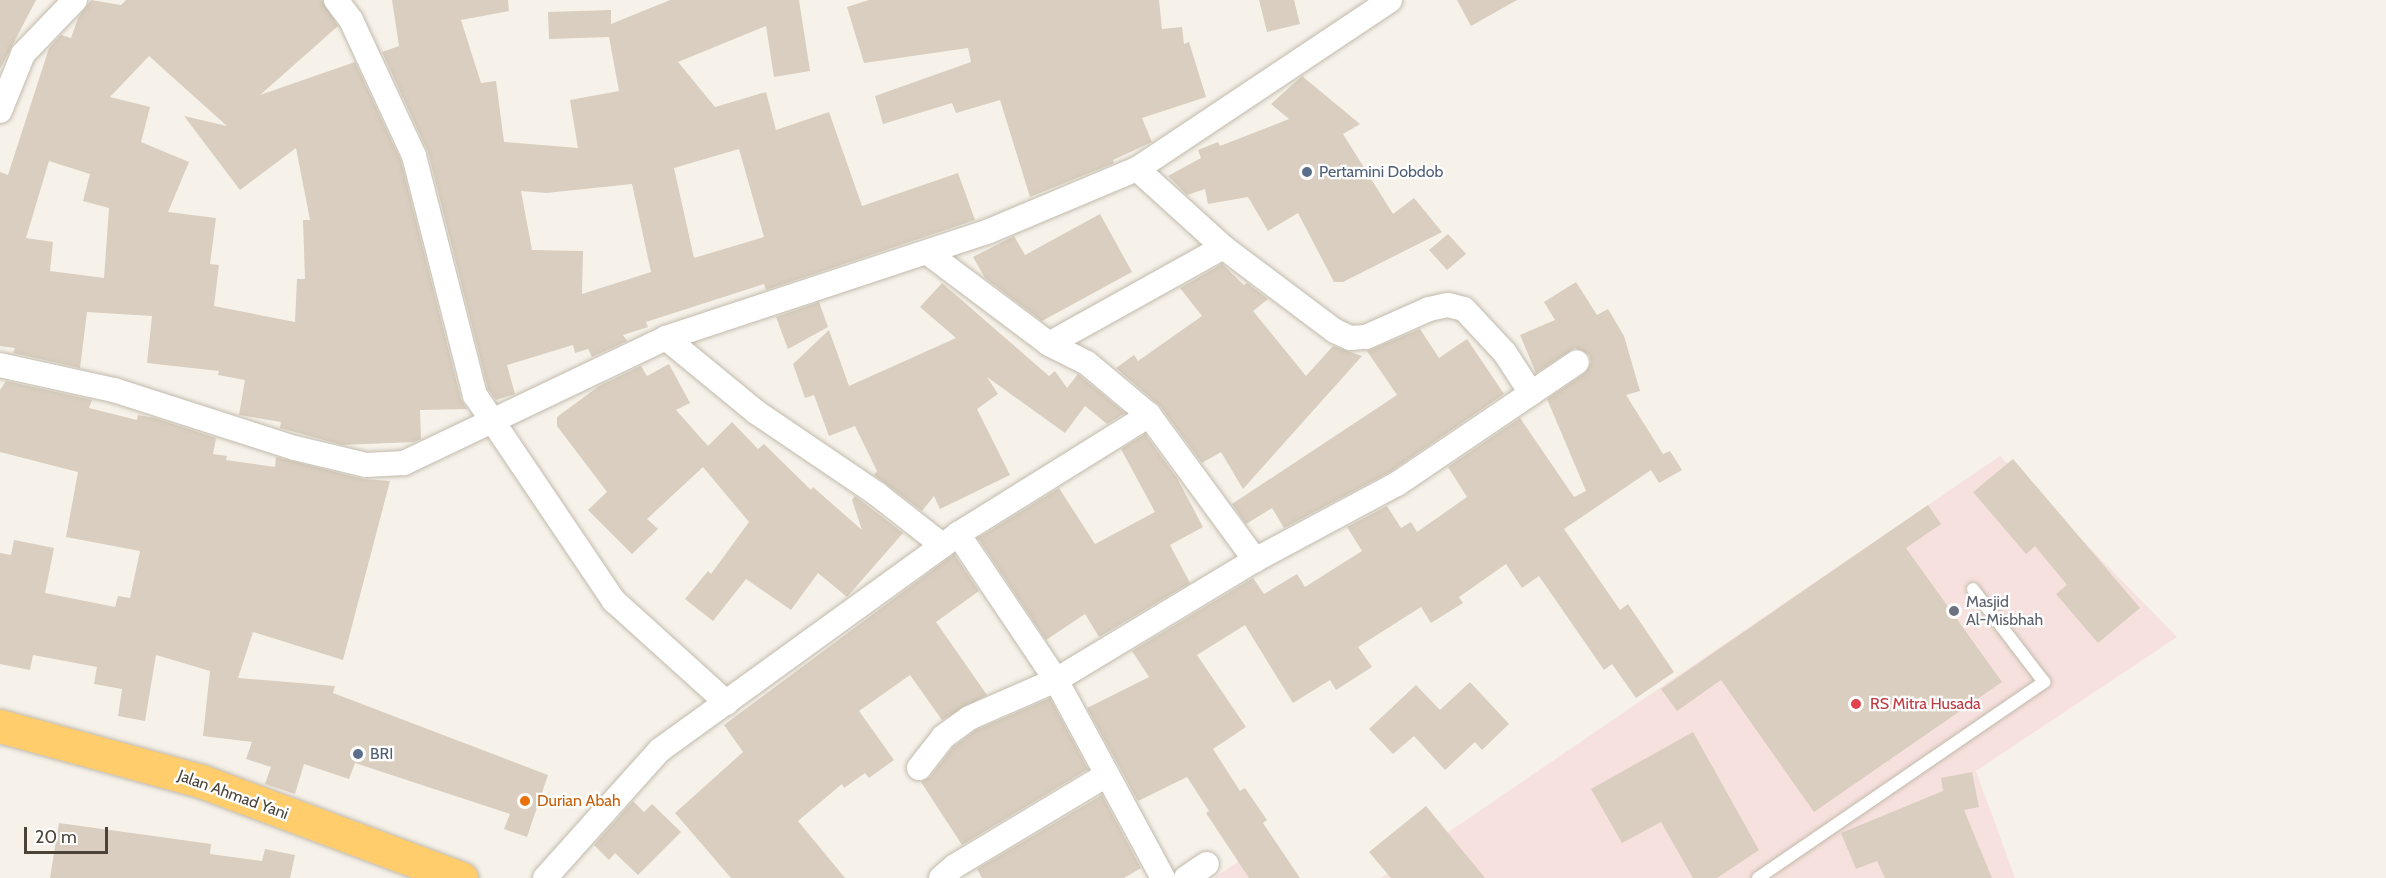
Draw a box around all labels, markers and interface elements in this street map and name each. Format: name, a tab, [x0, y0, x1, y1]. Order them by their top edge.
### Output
place label: Pertamini Dobdob	[1319, 162, 1443, 182]
marker: Pertamini Dobdob	[1300, 165, 1314, 179]
place label: Masjid Al-Misbhah	[1966, 592, 2043, 630]
marker: Masjid Al-Misbhah	[1947, 604, 1961, 618]
place label: RS Mitra Husada	[1870, 694, 1981, 714]
marker: RS Mitra Husada	[1847, 695, 1865, 713]
place label: BRI	[370, 744, 393, 764]
marker: BRI	[351, 747, 365, 761]
street label: Jalan Ahmad Yani	[175, 766, 291, 824]
place label: Durian Abah	[537, 791, 621, 811]
marker: Durian Abah	[518, 794, 532, 808]
scale bar	[27, 815, 111, 853]
text: 20 m	[35, 826, 77, 848]

